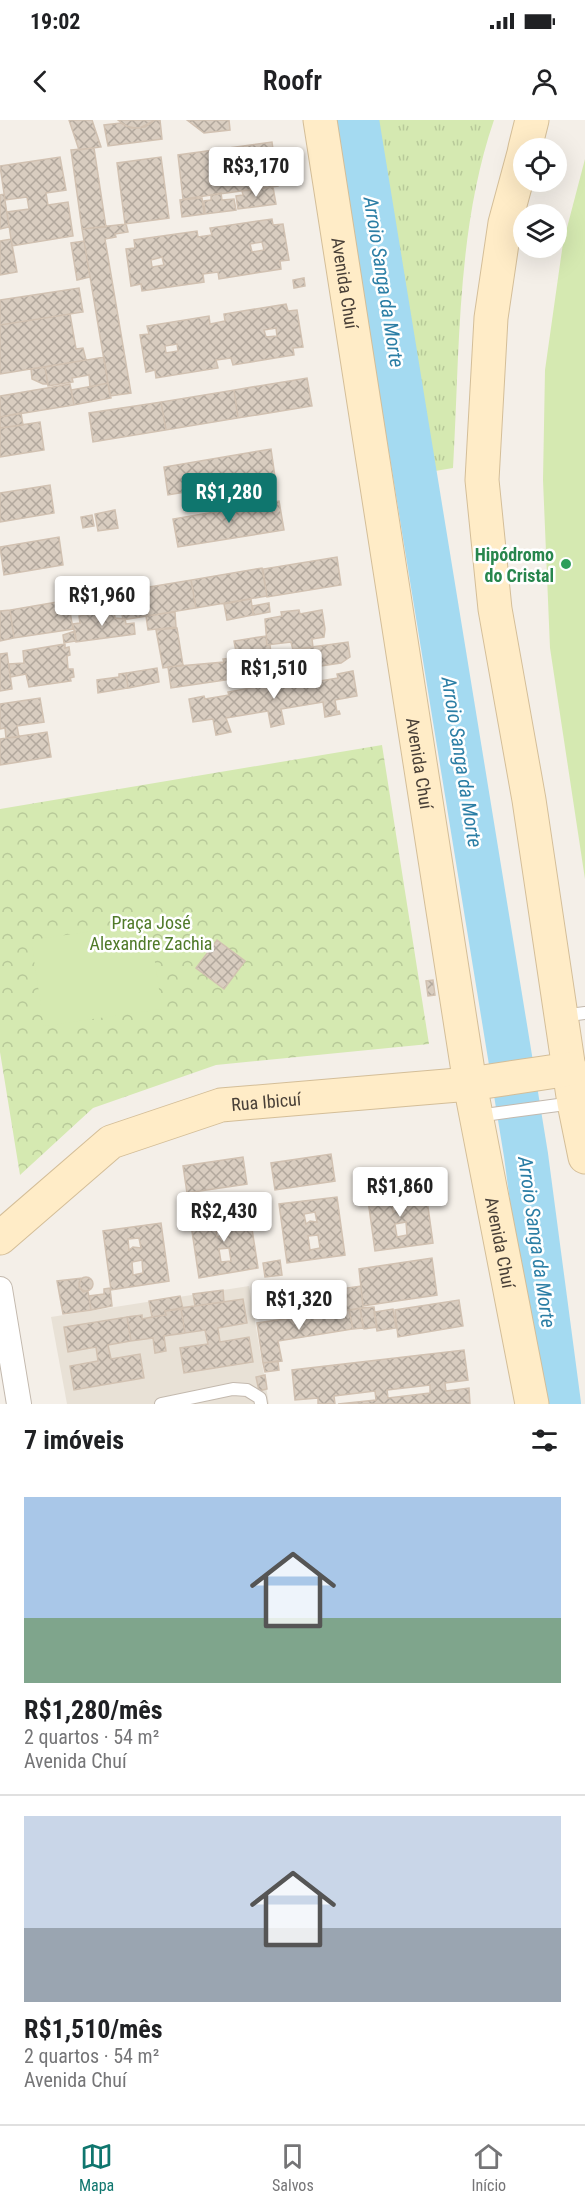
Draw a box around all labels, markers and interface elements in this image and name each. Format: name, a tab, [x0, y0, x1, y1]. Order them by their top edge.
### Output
text: 19:02	[30, 9, 81, 34]
icon: back	[24, 65, 57, 98]
text: Roofr	[263, 65, 322, 97]
icon: person	[528, 65, 561, 98]
map controls	[513, 138, 567, 258]
button: locate	[513, 138, 567, 192]
pin: R$3,170	[201, 147, 311, 198]
text: R$3,170	[223, 154, 289, 178]
water label: Arroio Sanga da Morte	[358, 194, 409, 369]
button: layers	[513, 204, 567, 258]
street label: Avenida Chuí	[328, 236, 363, 331]
pin: R$1,280	[174, 473, 284, 524]
text: R$1,280	[196, 480, 262, 504]
place label: Hipódromo do Cristal	[475, 544, 554, 586]
marker: Hipódromo do Cristal	[559, 557, 573, 571]
pin: R$1,960	[47, 576, 157, 627]
text: R$1,960	[69, 583, 135, 607]
pin: R$1,510	[219, 649, 329, 700]
text: R$1,510	[241, 656, 307, 680]
water label: Arroio Sanga da Morte	[436, 674, 487, 849]
street label: Avenida Chuí	[403, 716, 438, 811]
park label: Praça José Alexandre Zachia	[90, 912, 212, 954]
street label: Rua Ibicuí	[230, 1088, 302, 1115]
water label: Arroio Sanga da Morte	[513, 1154, 561, 1329]
pin: R$1,860	[345, 1167, 455, 1218]
text: R$1,860	[367, 1174, 433, 1198]
pin: R$2,430	[169, 1192, 279, 1243]
street label: Avenida Chuí	[482, 1195, 520, 1291]
text: R$2,430	[191, 1199, 257, 1223]
pin: R$1,320	[244, 1280, 354, 1331]
text: R$1,320	[266, 1287, 332, 1311]
icon: filters	[528, 1424, 561, 1457]
text: 7 imóveis	[24, 1425, 124, 1455]
icon: home	[239, 1536, 347, 1644]
text: R$1,280/mês	[24, 1695, 163, 1725]
text: 2 quartos · 54 m²	[24, 1725, 159, 1749]
text: Avenida Chuí	[24, 1749, 127, 1773]
icon: home	[239, 1855, 347, 1963]
text: R$1,510/mês	[24, 2014, 163, 2044]
text: 2 quartos · 54 m²	[24, 2044, 159, 2068]
text: Avenida Chuí	[24, 2068, 127, 2092]
tab: Mapa	[79, 2140, 114, 2195]
tab: Salvos	[272, 2140, 314, 2195]
tab: Início	[471, 2140, 506, 2195]

